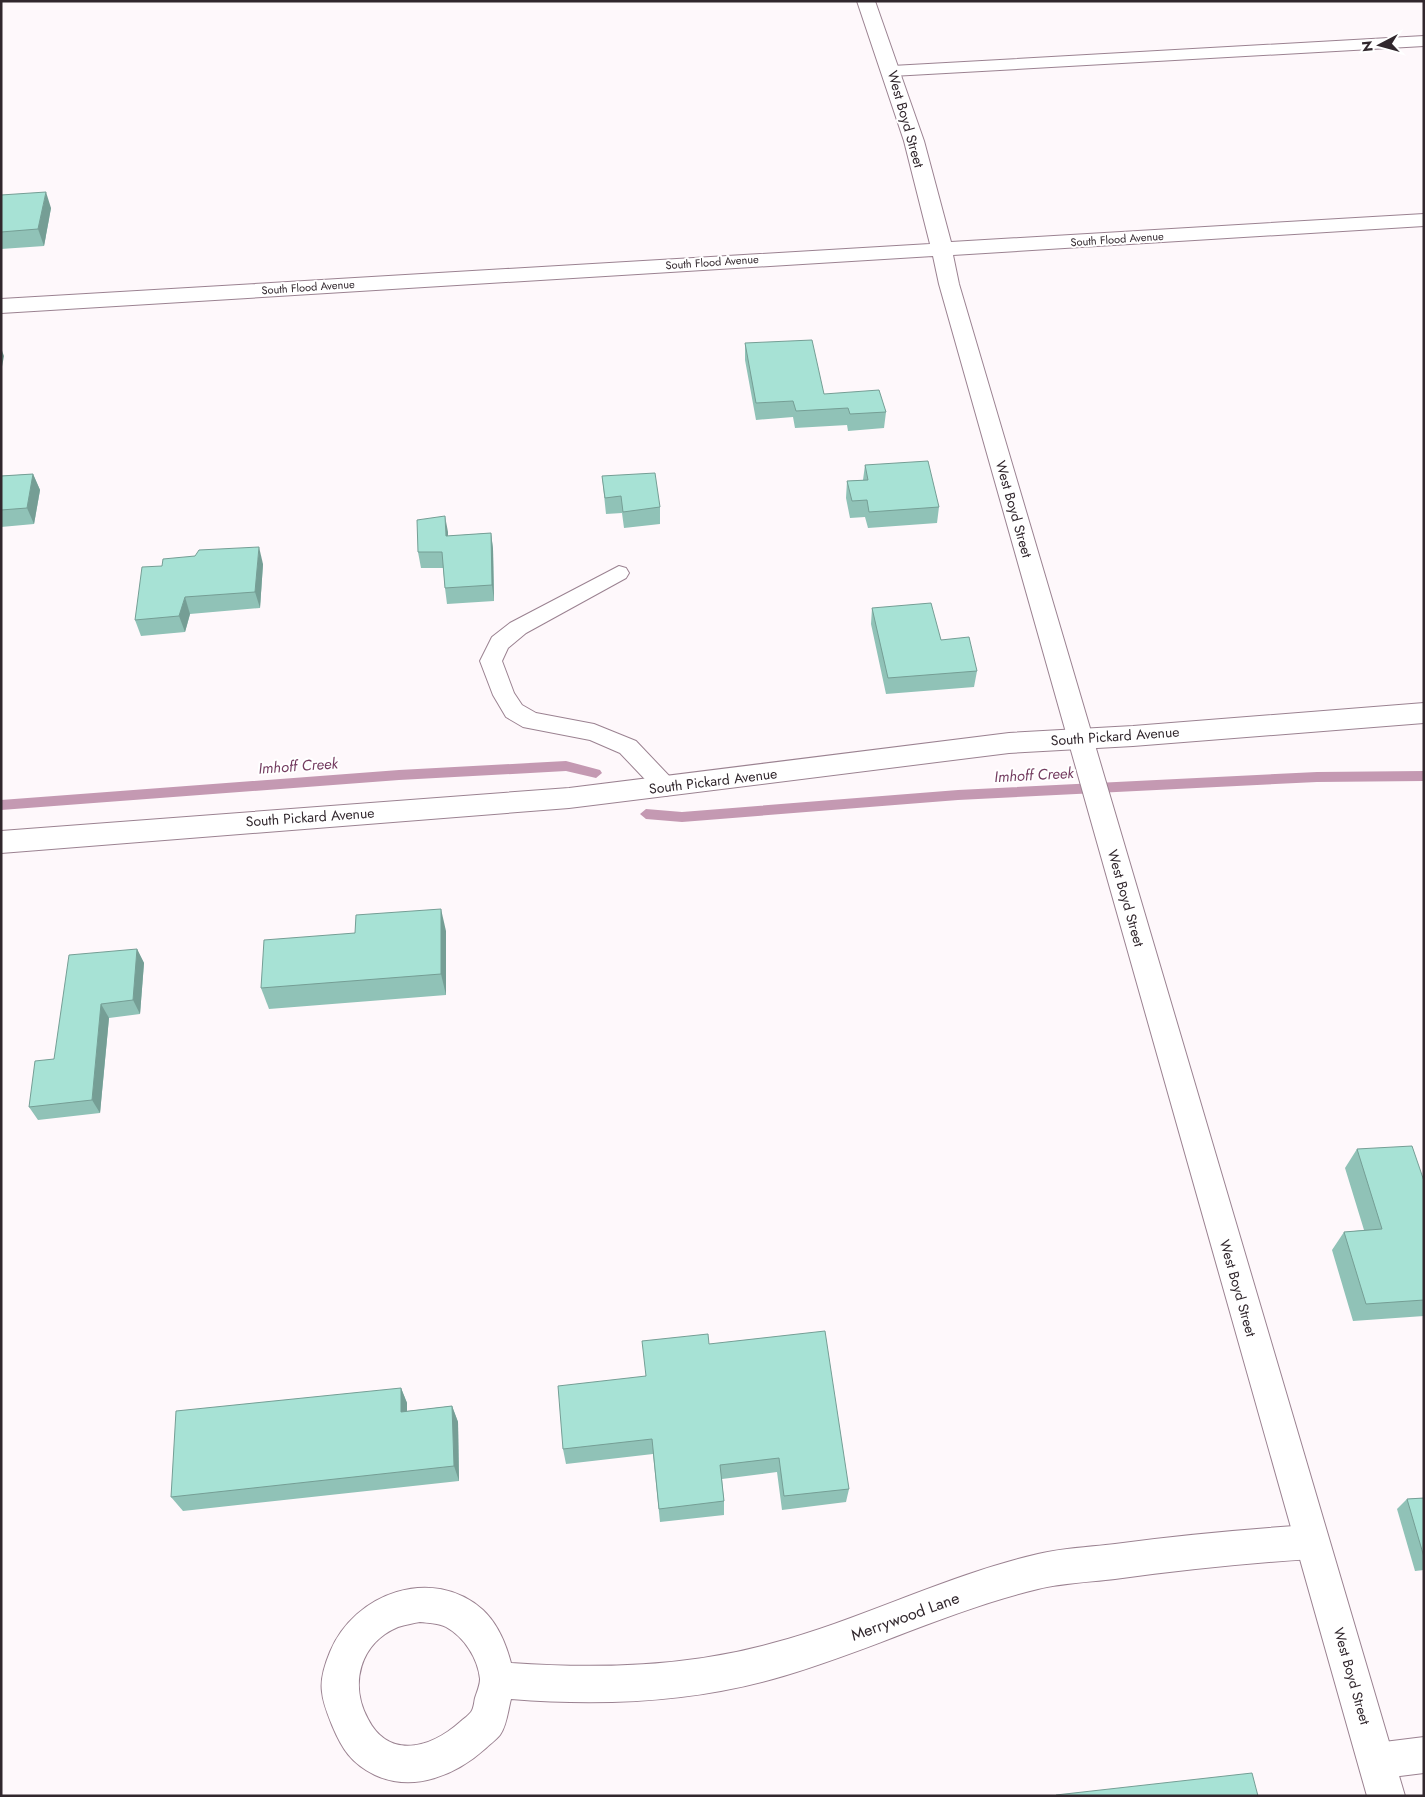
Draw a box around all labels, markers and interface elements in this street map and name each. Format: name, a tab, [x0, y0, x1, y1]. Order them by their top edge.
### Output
north arrow	[1355, 20, 1405, 70]
text: N	[1357, 40, 1378, 53]
street label: West Boyd Street	[883, 68, 930, 170]
street label: South Flood Avenue	[1070, 228, 1164, 250]
street label: South Flood Avenue	[665, 251, 759, 273]
street label: South Flood Avenue	[261, 276, 355, 298]
street label: West Boyd Street	[991, 458, 1038, 560]
street label: South Pickard Avenue	[1050, 722, 1180, 750]
water label: Imhoff Creek	[258, 752, 339, 780]
water label: Imhoff Creek	[994, 762, 1075, 788]
street label: South Pickard Avenue	[648, 763, 778, 799]
street label: South Pickard Avenue	[245, 803, 375, 831]
street label: West Boyd Street	[1103, 847, 1150, 949]
street label: West Boyd Street	[1215, 1237, 1262, 1339]
street label: Merrywood Lane	[848, 1586, 963, 1647]
street label: West Boyd Street	[1329, 1625, 1376, 1727]

